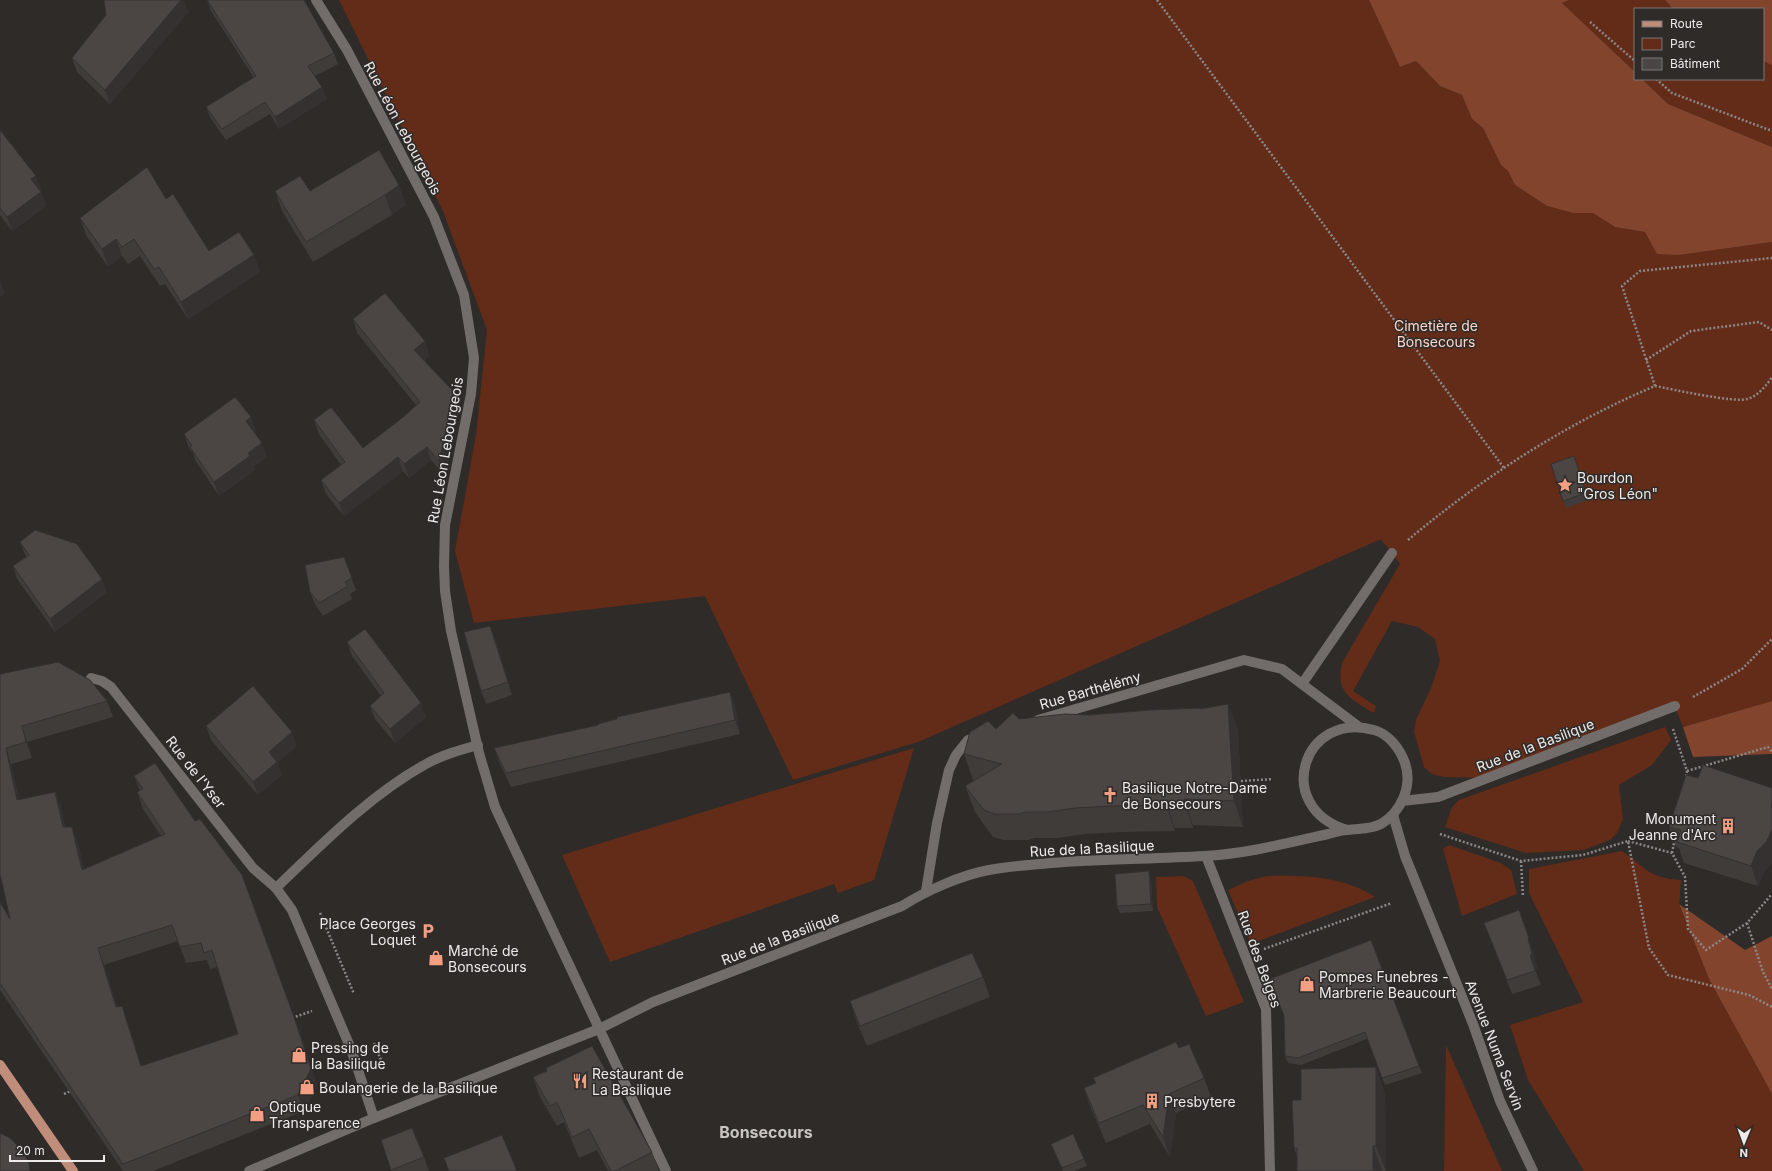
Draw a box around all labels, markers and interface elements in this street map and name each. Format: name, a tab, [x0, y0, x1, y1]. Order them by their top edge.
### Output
legend	[1634, 8, 1764, 80]
text: Route	[1670, 16, 1703, 31]
text: Parc	[1670, 36, 1696, 51]
text: Bâtiment	[1670, 56, 1720, 71]
street label: Rue Léon Lebourgeois	[361, 59, 445, 197]
park label: Cimetière de Bonsecours	[1394, 317, 1478, 350]
street label: Rue Léon Lebourgeois	[424, 375, 466, 525]
place label: Bourdon "Gros Léon"	[1577, 469, 1658, 502]
place icon: Bourdon "Gros Léon"	[1556, 476, 1574, 494]
street label: Rue Barthélémy	[1037, 667, 1143, 713]
street label: Rue de la Basilique	[1474, 715, 1596, 775]
street label: Rue de l'Yser	[163, 732, 229, 812]
place label: Basilique Notre-Dame de Bonsecours	[1122, 779, 1267, 812]
church icon: Basilique Notre-Dame de Bonsecours	[1101, 786, 1119, 804]
place label: Monument Jeanne d'Arc	[1629, 810, 1716, 843]
building icon: Monument Jeanne d'Arc	[1719, 817, 1737, 835]
street label: Rue de la Basilique	[1029, 836, 1155, 860]
street label: Rue de la Basilique	[719, 908, 841, 968]
street label: Rue des Belges	[1235, 908, 1285, 1010]
place label: Place Georges Loquet	[320, 915, 416, 948]
parking icon: Place Georges Loquet	[419, 922, 437, 940]
place label: Marché de Bonsecours	[448, 942, 527, 975]
shop icon: Marché de Bonsecours	[427, 949, 445, 967]
place label: Pompes Funebres - Marbrerie Beaucourt	[1319, 968, 1457, 1001]
shop icon: Pompes Funebres - Marbrerie Beaucourt	[1298, 975, 1316, 993]
street label: Avenue Numa Servin	[1462, 977, 1528, 1113]
place label: Pressing de la Basilique	[311, 1039, 389, 1072]
shop icon: Pressing de la Basilique	[290, 1046, 308, 1064]
place label: Restaurant de La Basilique	[592, 1065, 684, 1098]
restaurant icon: Restaurant de La Basilique	[571, 1072, 589, 1090]
shop icon: Boulangerie de la Basilique	[298, 1078, 316, 1096]
place label: Boulangerie de la Basilique	[319, 1079, 498, 1096]
building icon: Presbytere	[1143, 1092, 1161, 1110]
place label: Presbytere	[1164, 1093, 1236, 1110]
place label: Optique Transparence	[269, 1098, 360, 1131]
shop icon: Optique Transparence	[248, 1105, 266, 1123]
district label: Bonsecours	[719, 1122, 813, 1142]
north arrow	[1724, 1123, 1764, 1163]
scale bar	[10, 1137, 104, 1163]
text: 20 m	[16, 1143, 45, 1158]
text: N	[1740, 1146, 1748, 1160]

